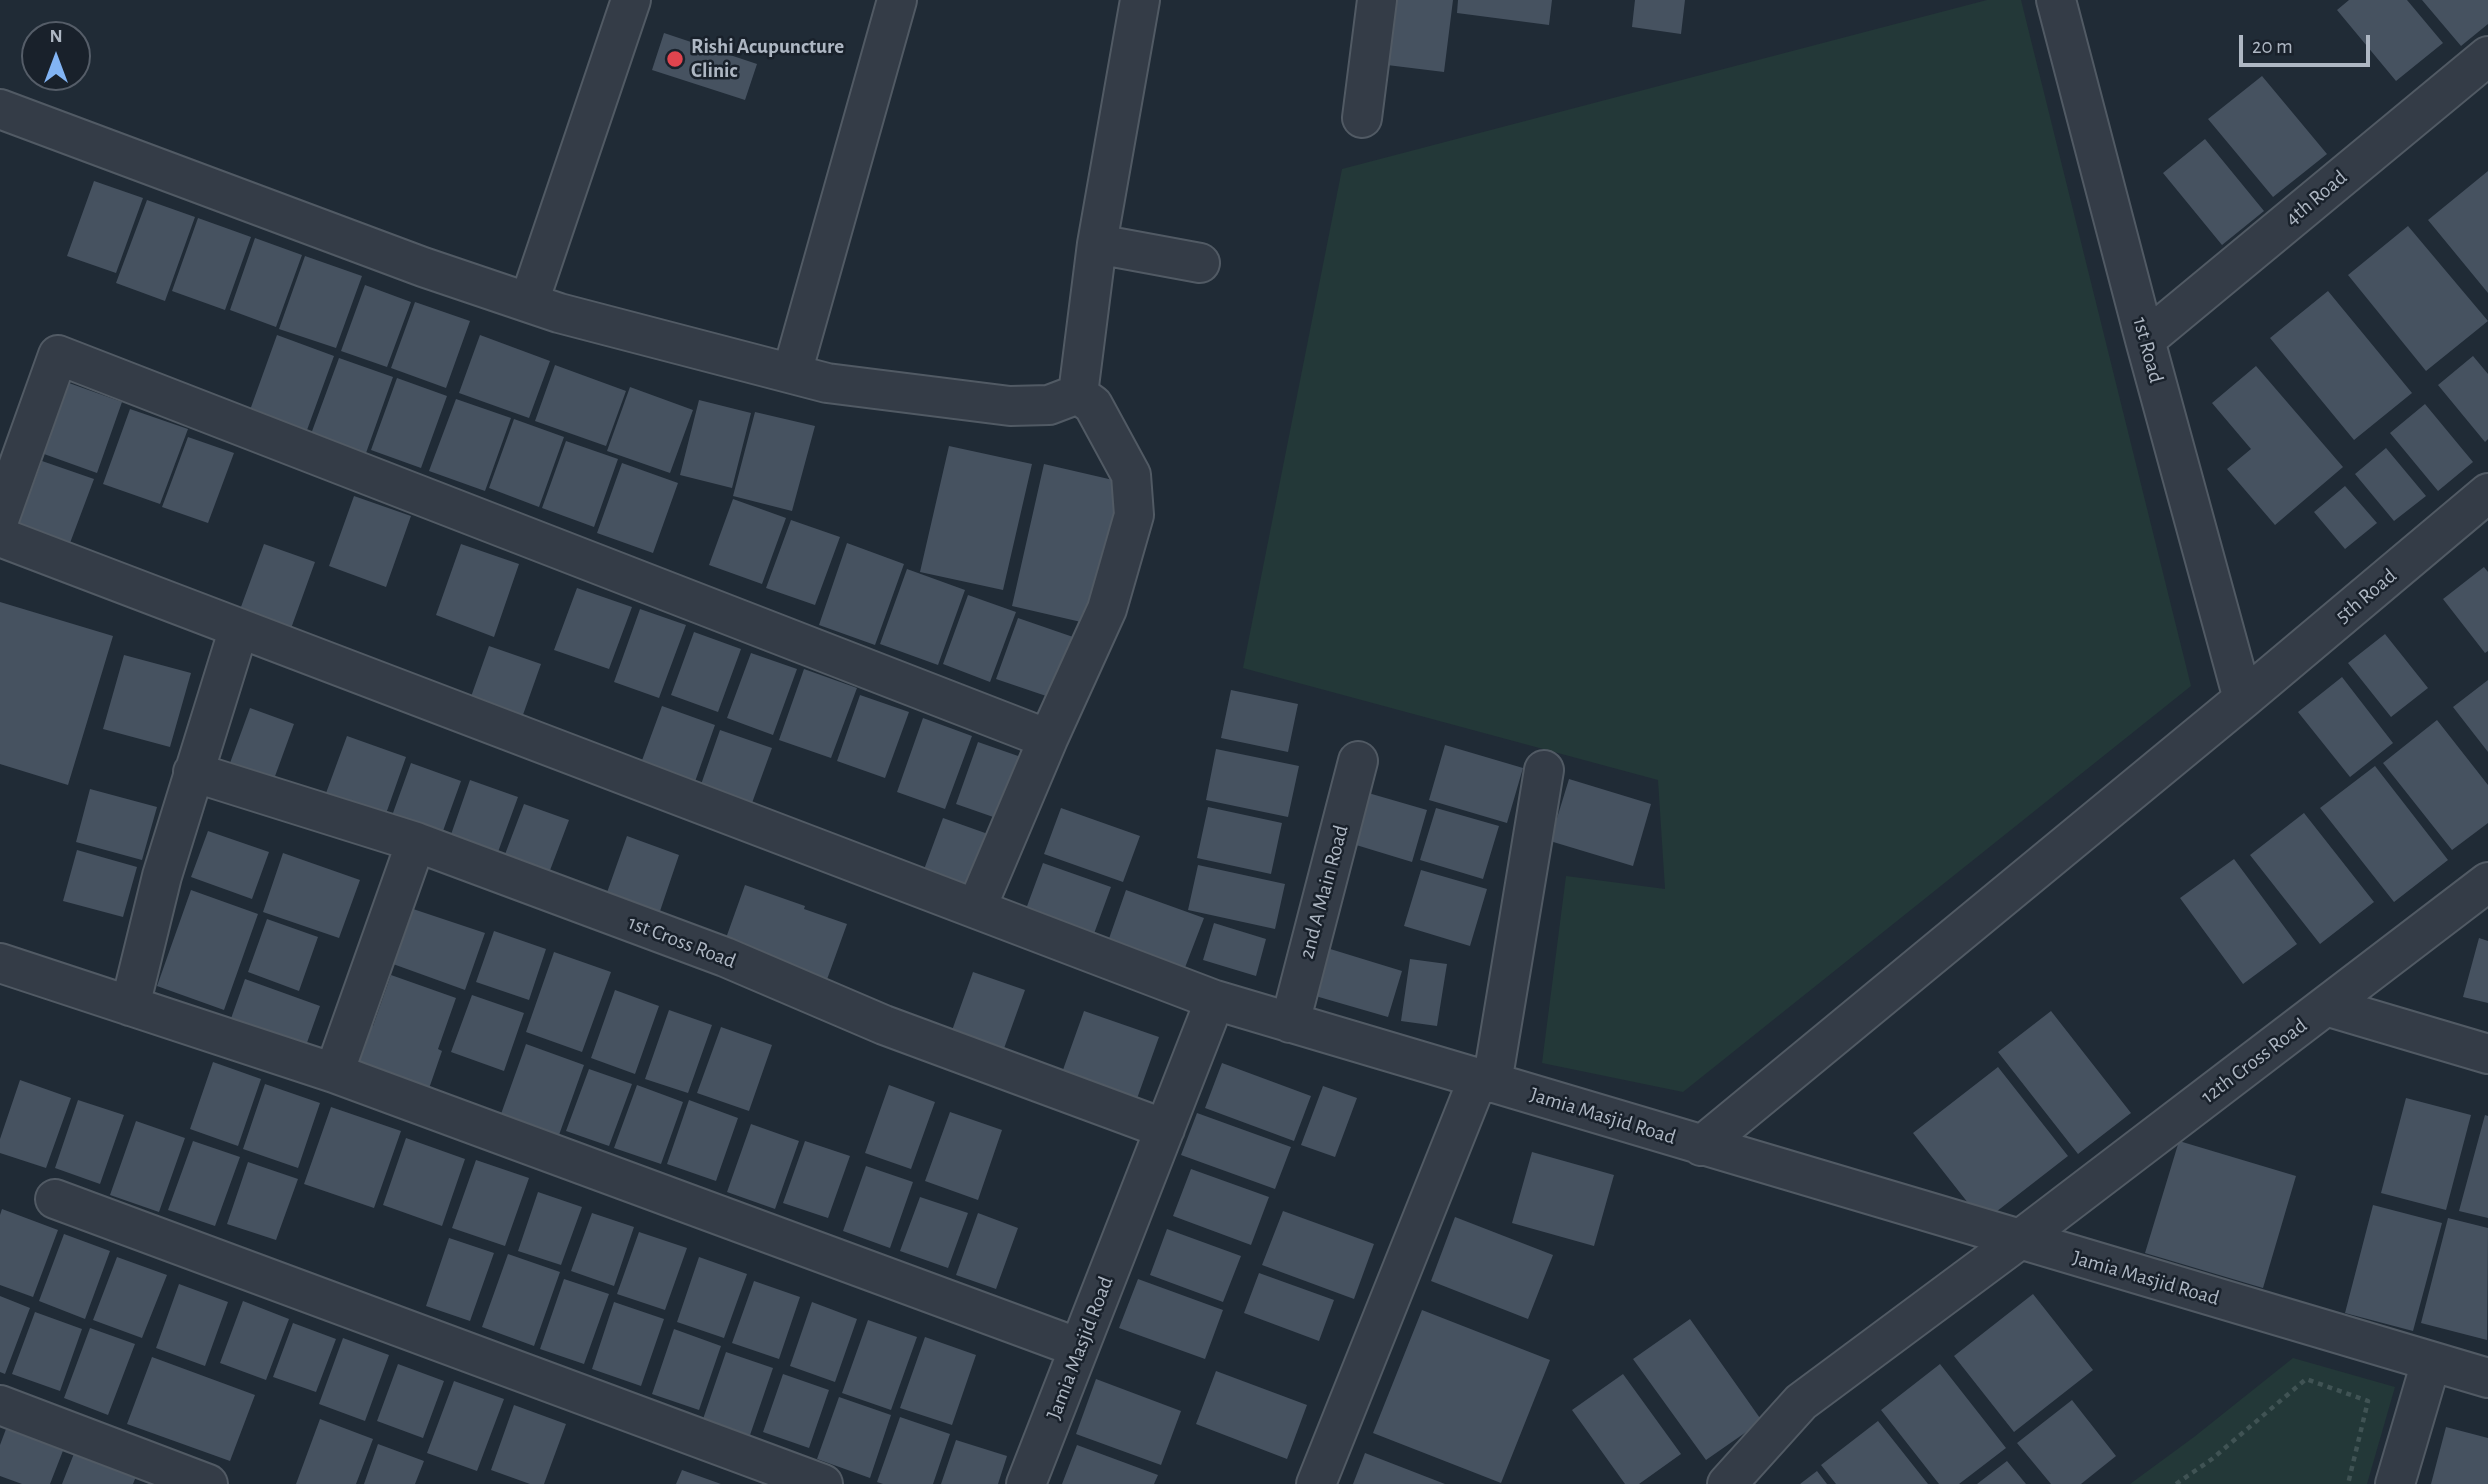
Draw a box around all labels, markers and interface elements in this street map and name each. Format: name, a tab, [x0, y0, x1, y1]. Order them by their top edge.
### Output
north arrow	[21, 21, 91, 91]
scale bar	[2243, 21, 2374, 65]
text: N	[49, 27, 63, 46]
place label: Rishi Acupuncture Clinic	[691, 34, 844, 84]
text: 20 m	[2252, 36, 2293, 57]
marker: Rishi Acupuncture Clinic	[665, 49, 685, 69]
street label: 4th Road	[2280, 165, 2352, 231]
street label: 1st Road	[2127, 314, 2169, 386]
street label: 5th Road	[2330, 563, 2402, 629]
street label: 2nd A Main Road	[1294, 822, 1354, 962]
street label: 1st Cross Road	[625, 910, 739, 974]
street label: 12th Cross Road	[2196, 1013, 2312, 1109]
street label: Jamia Masjid Road	[1527, 1082, 1679, 1150]
street label: Jamia Masjid Road	[2070, 1245, 2222, 1311]
street label: Jamia Masjid Road	[1041, 1273, 1119, 1423]

